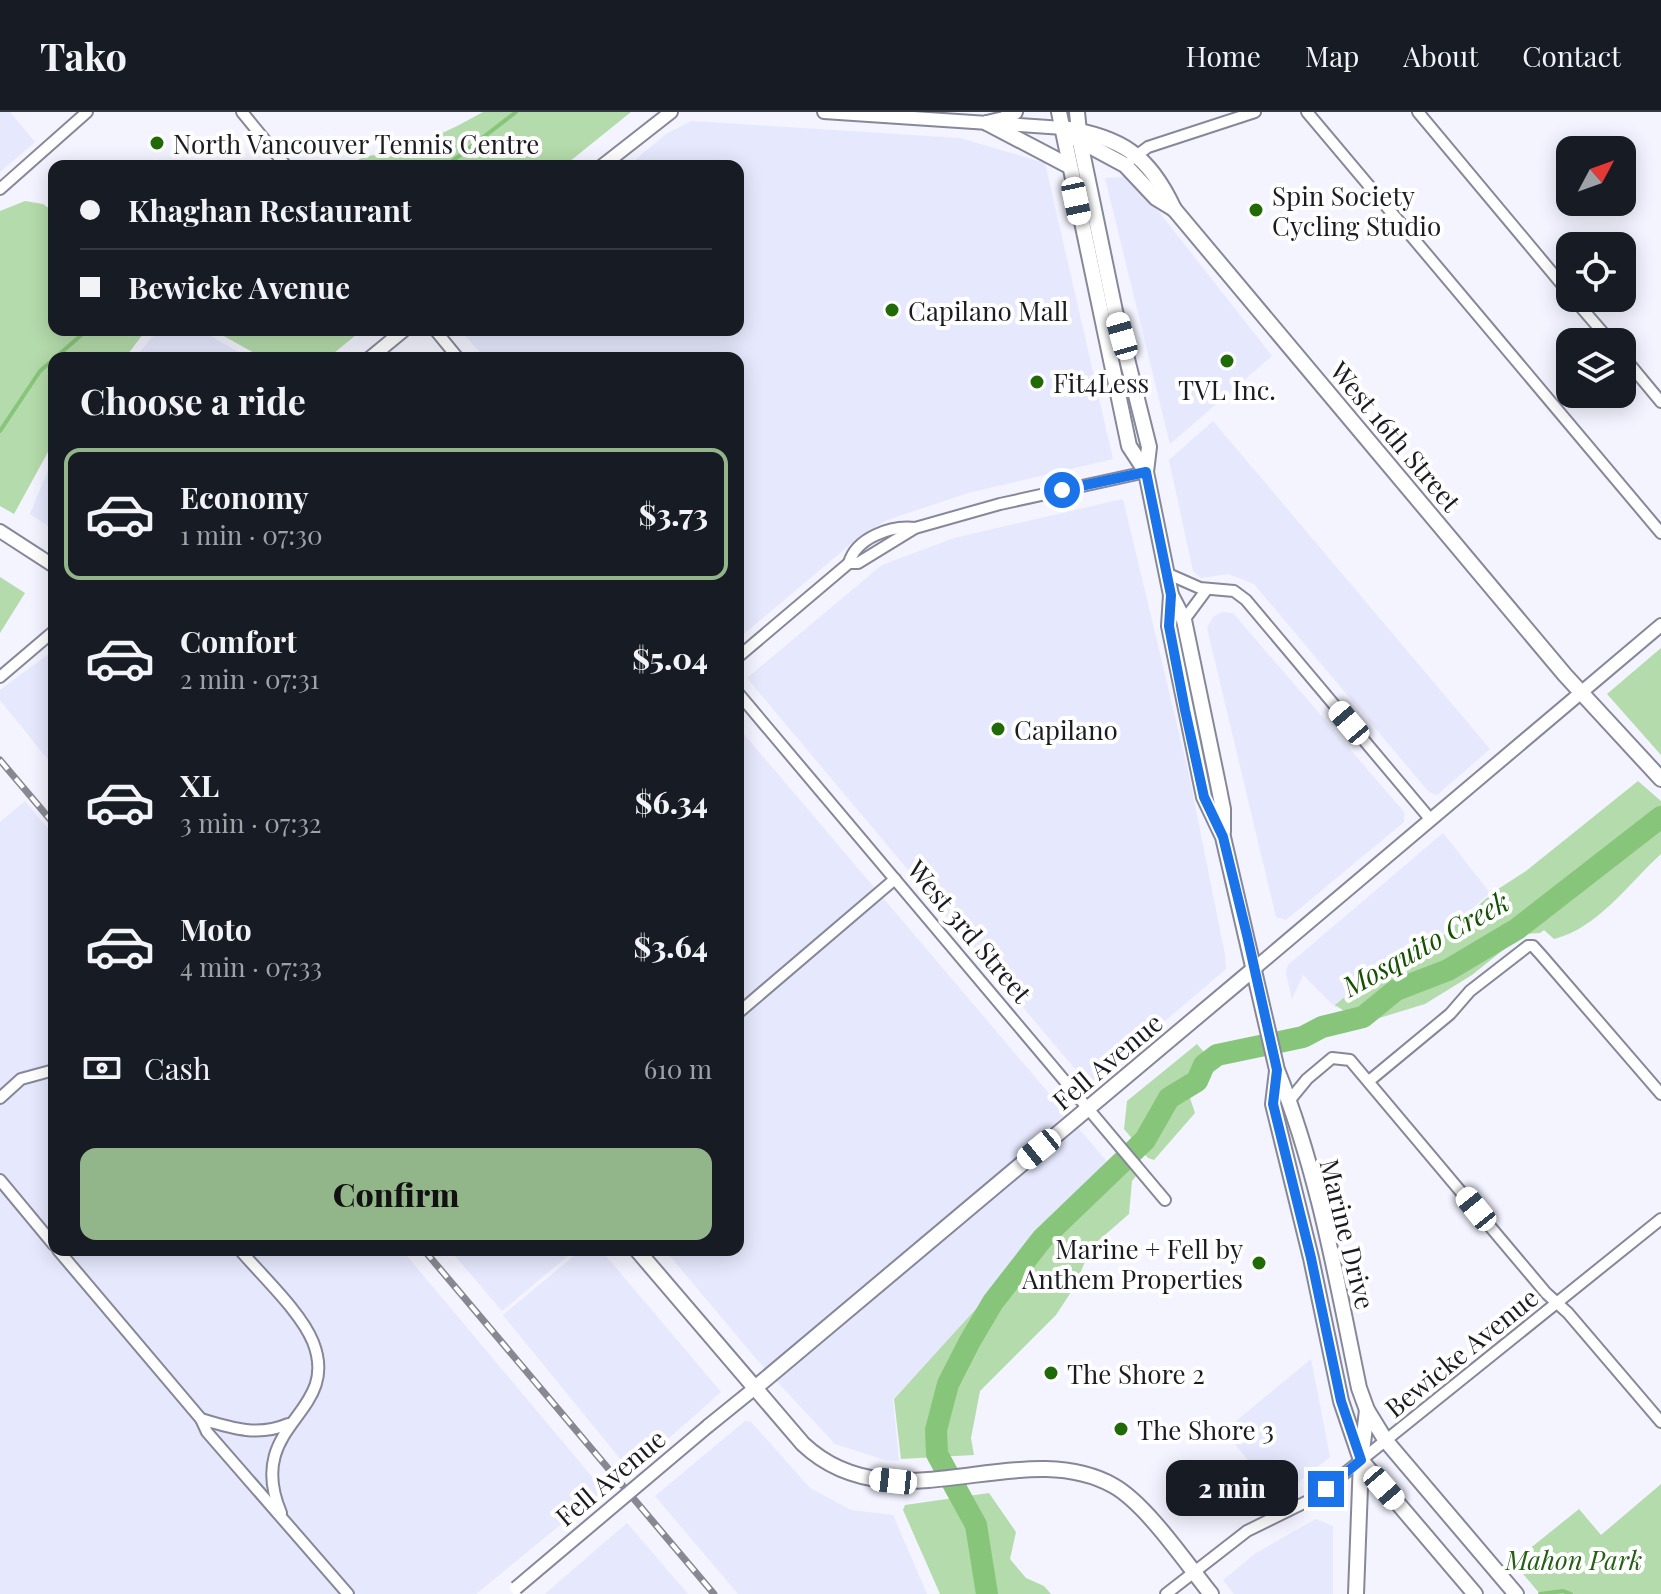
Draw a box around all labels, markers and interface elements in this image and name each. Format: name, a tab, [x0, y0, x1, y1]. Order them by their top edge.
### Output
text: Tako	[40, 30, 127, 81]
text: Home	[1186, 37, 1261, 74]
text: Map	[1305, 37, 1359, 74]
text: About	[1403, 37, 1478, 74]
text: Contact	[1522, 37, 1621, 74]
place label: North Vancouver Tennis Centre	[173, 126, 539, 161]
marker: North Vancouver Tennis Centre	[148, 134, 166, 152]
north arrow	[1556, 136, 1636, 216]
map controls	[1556, 136, 1636, 408]
car	[1059, 175, 1093, 227]
place label: Spin Society Cycling Studio	[1272, 178, 1441, 243]
text: Khaghan Restaurant	[128, 190, 412, 230]
marker: Spin Society Cycling Studio	[1247, 201, 1265, 219]
button: locate	[1556, 232, 1636, 312]
text: Bewicke Avenue	[128, 267, 350, 307]
place label: Capilano Mall	[908, 293, 1069, 328]
marker: Capilano Mall	[883, 301, 901, 319]
car	[1104, 310, 1140, 362]
button: layers	[1556, 328, 1636, 408]
marker: TVL Inc.	[1218, 352, 1236, 370]
street label: West 16th Street	[1322, 353, 1470, 519]
place label: Fit4Less	[1053, 365, 1149, 400]
place label: TVL Inc.	[1178, 372, 1276, 407]
marker: Fit4Less	[1028, 373, 1046, 391]
text: Choose a ride	[80, 376, 306, 424]
route start	[1044, 472, 1080, 508]
text: Economy	[180, 477, 309, 517]
icon: car	[84, 478, 156, 550]
text: $3.73	[639, 494, 708, 534]
text: 1 min · 07:30	[180, 517, 323, 552]
text: Comfort	[180, 621, 297, 661]
icon: car	[84, 622, 156, 694]
text: $5.04	[632, 638, 708, 678]
text: 2 min · 07:31	[180, 661, 319, 696]
car	[1324, 697, 1374, 749]
place label: Capilano	[1014, 712, 1118, 747]
marker: Capilano	[989, 720, 1007, 738]
text: XL	[180, 765, 219, 805]
icon: car	[84, 766, 156, 838]
text: $6.34	[635, 782, 708, 822]
text: 3 min · 07:32	[180, 805, 322, 840]
street label: West 3rd Street	[899, 852, 1040, 1010]
water label: Mosquito Creek	[1334, 882, 1515, 1005]
text: Moto	[180, 909, 252, 949]
icon: car	[84, 910, 156, 982]
text: $3.64	[634, 926, 708, 966]
text: 4 min · 07:33	[180, 949, 322, 984]
street label: Fell Avenue	[1045, 1005, 1169, 1117]
icon: cash	[80, 1046, 124, 1090]
text: Cash	[144, 1048, 211, 1088]
text: 610 m	[644, 1051, 712, 1086]
car	[1013, 1125, 1065, 1173]
button: Confirm	[80, 1148, 712, 1240]
street label: Marine Drive	[1312, 1155, 1384, 1313]
car	[1452, 1183, 1500, 1235]
place label: Marine + Fell by Anthem Properties	[1021, 1231, 1243, 1296]
marker: Marine + Fell by Anthem Properties	[1250, 1254, 1268, 1272]
street label: Bewicke Avenue	[1377, 1279, 1545, 1425]
place label: The Shore 2	[1067, 1356, 1205, 1391]
marker: The Shore 2	[1042, 1364, 1060, 1382]
place label: The Shore 3	[1137, 1412, 1274, 1447]
marker: The Shore 3	[1112, 1420, 1130, 1438]
street label: Fell Avenue	[548, 1421, 672, 1533]
callout: 2 min	[1166, 1461, 1298, 1517]
car	[1359, 1462, 1409, 1514]
car	[868, 1467, 918, 1495]
text: 2 min	[1198, 1470, 1266, 1505]
route end	[1308, 1471, 1344, 1507]
park label: Mahon Park	[1505, 1542, 1642, 1577]

